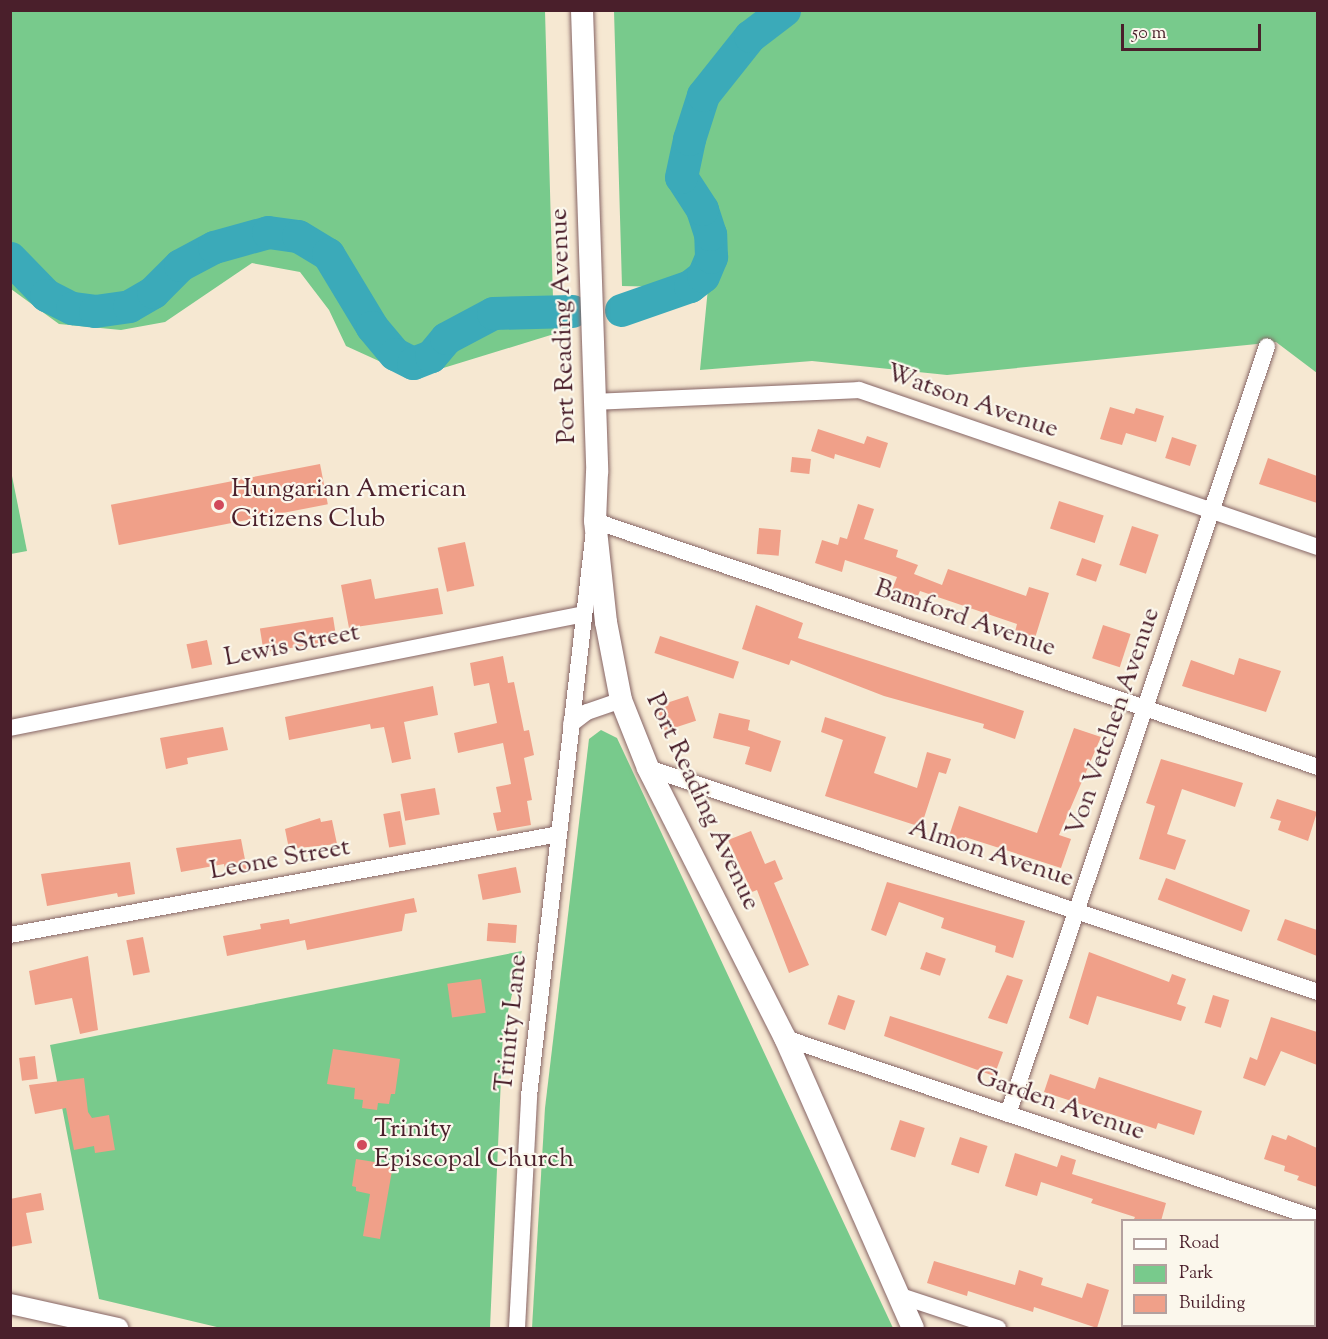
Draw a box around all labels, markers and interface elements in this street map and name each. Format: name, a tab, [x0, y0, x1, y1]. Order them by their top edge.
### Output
scale bar	[1124, 12, 1264, 50]
text: 50 m	[1132, 21, 1166, 47]
street label: Port Reading Avenue	[544, 208, 584, 444]
street label: Watson Avenue	[882, 358, 1062, 446]
place label: Hungarian American Citizens Club	[231, 474, 467, 536]
marker: Hungarian American Citizens Club	[212, 498, 226, 512]
street label: Bamford Avenue	[870, 573, 1060, 665]
street label: Von Vetchen Avenue	[1060, 604, 1168, 840]
street label: Lewis Street	[222, 618, 362, 674]
street label: Port Reading Avenue	[638, 689, 766, 915]
street label: Almon Avenue	[905, 813, 1077, 895]
street label: Leone Street	[207, 832, 353, 888]
street label: Trinity Lane	[489, 953, 535, 1093]
street label: Garden Avenue	[971, 1061, 1149, 1149]
place label: Trinity Episcopal Church	[374, 1114, 574, 1176]
marker: Trinity Episcopal Church	[355, 1138, 369, 1152]
legend	[1121, 1219, 1316, 1327]
text: Road	[1179, 1231, 1219, 1257]
text: Park	[1179, 1261, 1213, 1287]
text: Building	[1179, 1291, 1245, 1317]

